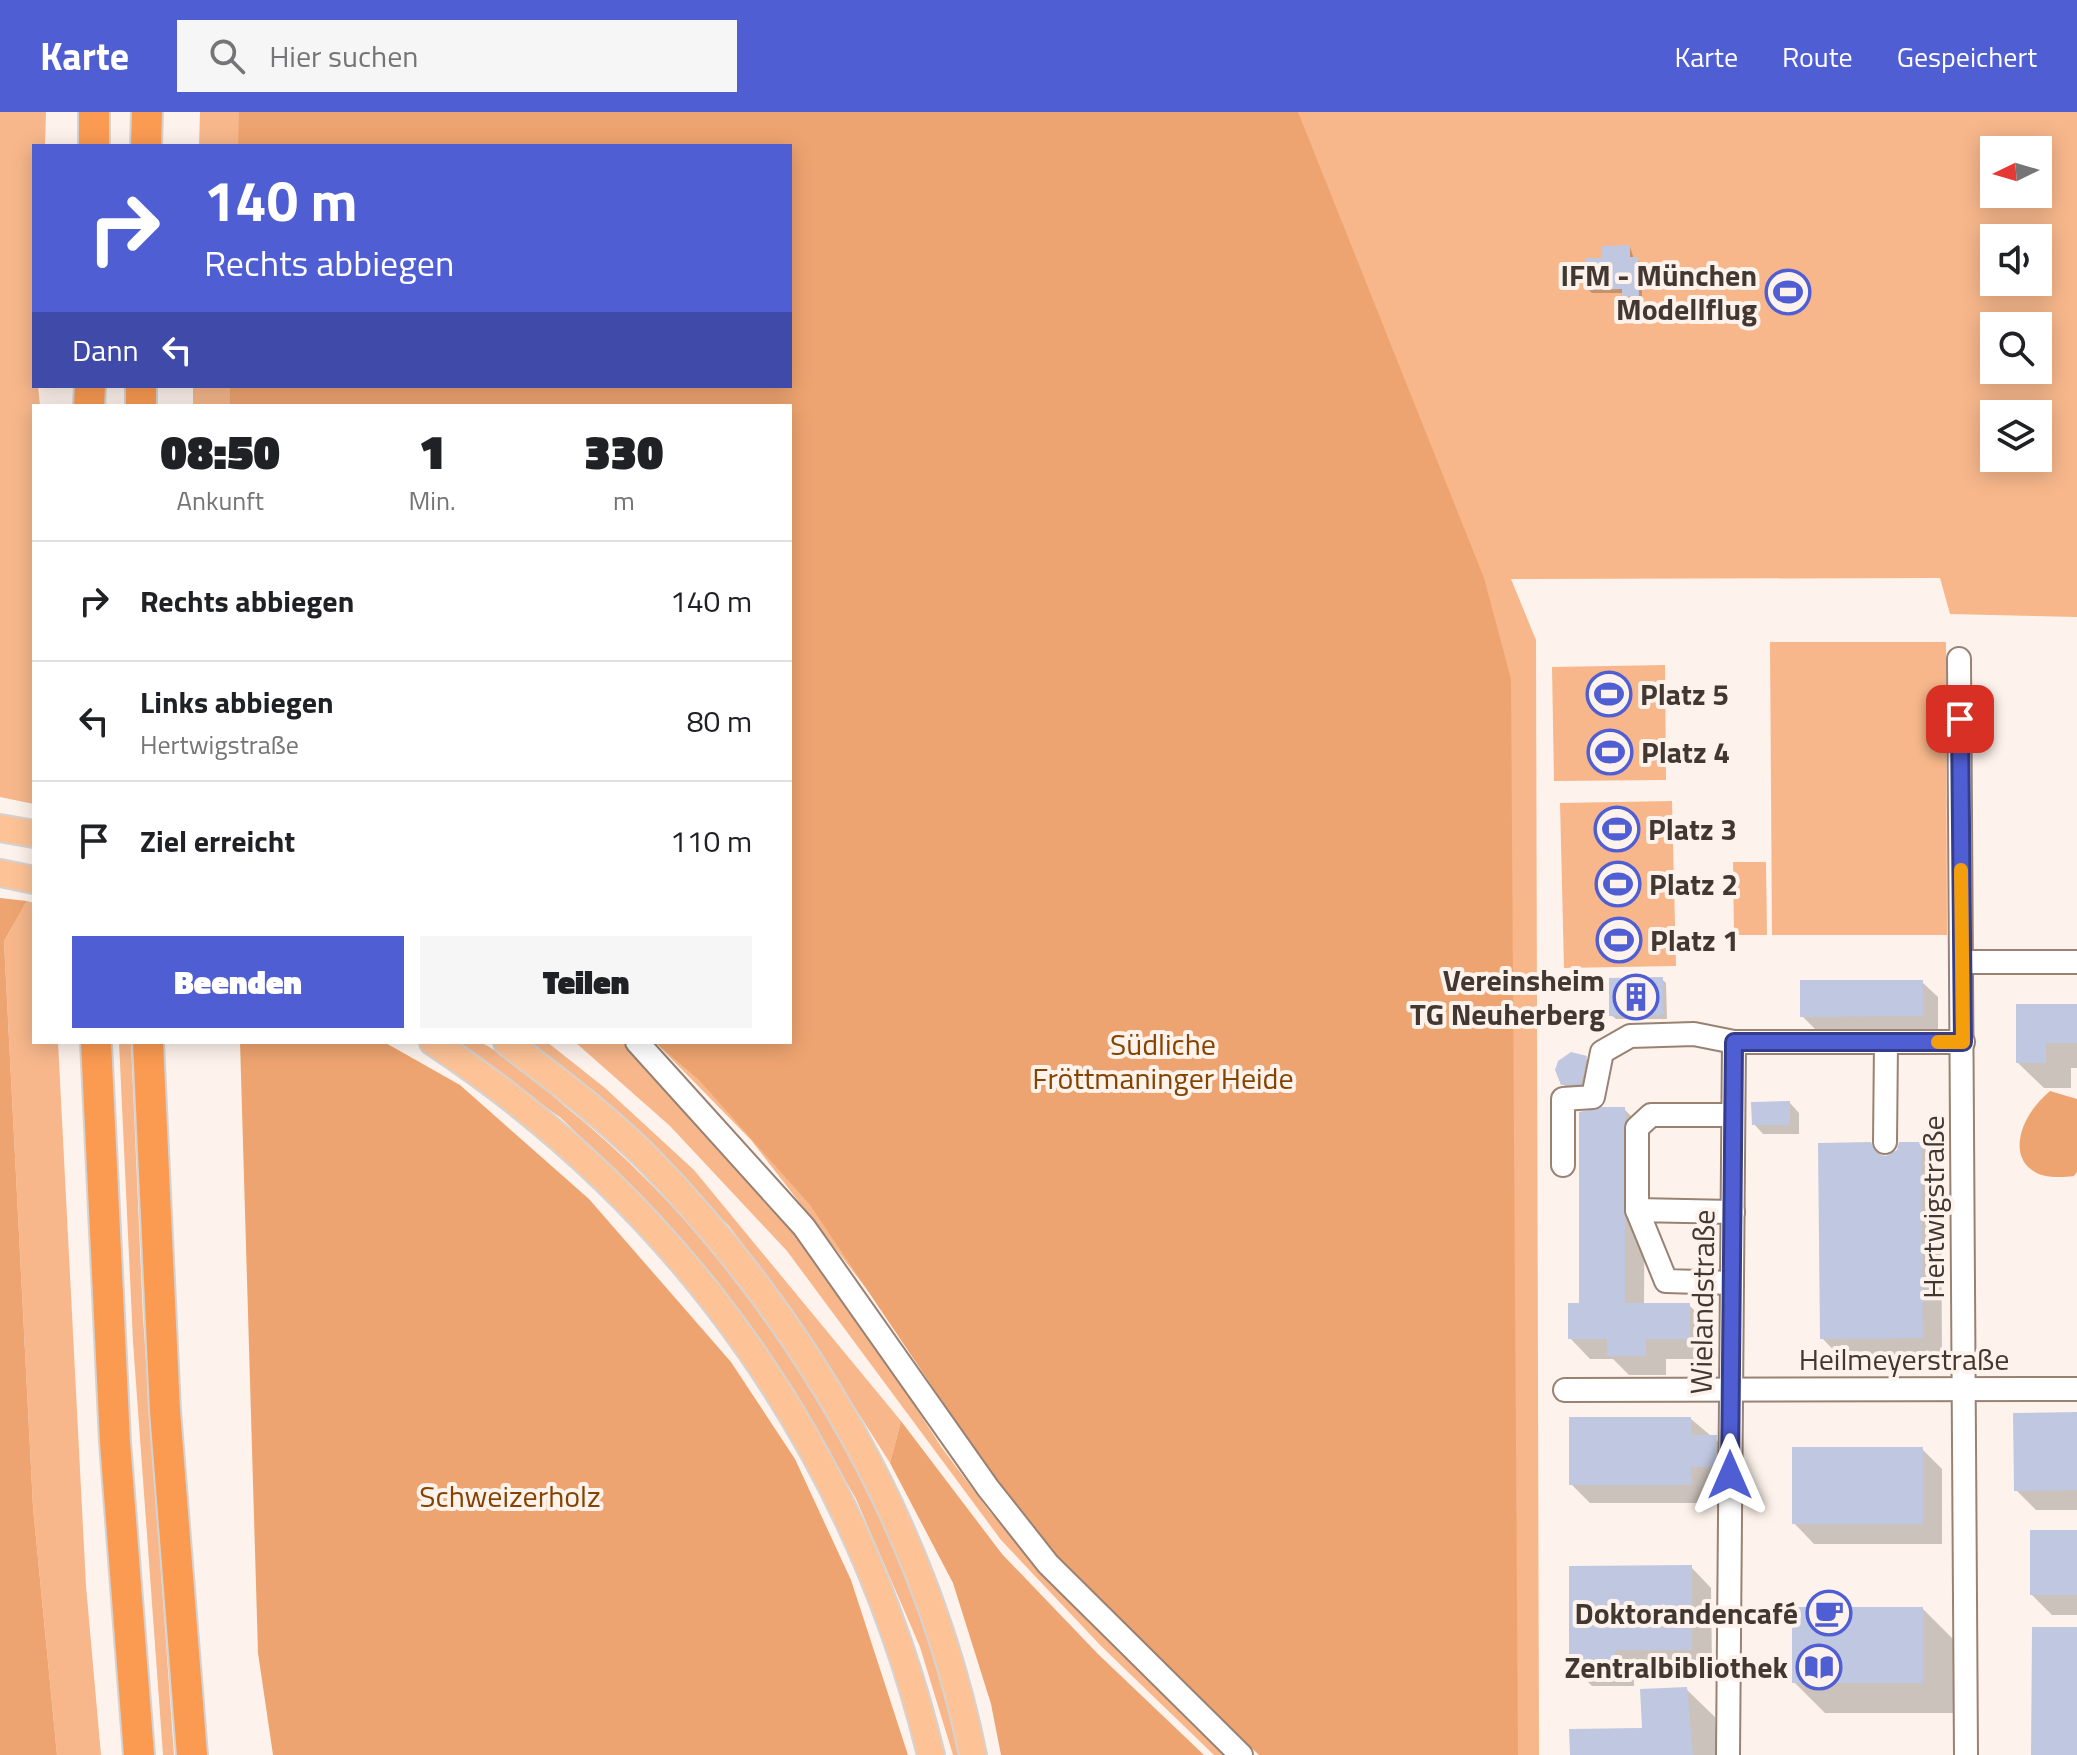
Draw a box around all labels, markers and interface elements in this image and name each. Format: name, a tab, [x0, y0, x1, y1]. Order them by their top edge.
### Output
search box	[177, 20, 737, 92]
text: Karte	[40, 27, 129, 85]
text: Hier suchen	[269, 33, 418, 79]
icon: search	[205, 34, 249, 78]
text: Karte	[1674, 35, 1738, 78]
text: Route	[1782, 35, 1853, 78]
text: Gespeichert	[1897, 35, 2037, 78]
north arrow	[1980, 136, 2052, 208]
map controls	[1980, 136, 2052, 472]
text: 140 m	[204, 158, 357, 243]
icon: right	[72, 176, 176, 280]
button: sound	[1980, 224, 2052, 296]
text: Rechts abbiegen	[204, 235, 454, 290]
place label: IFM - München Modellflug	[1561, 252, 1757, 332]
sports icon: IFM - München Modellflug	[1764, 268, 1812, 316]
button: search	[1980, 312, 2052, 384]
text: Dann	[72, 327, 139, 373]
icon: left	[155, 328, 199, 372]
button: layers	[1980, 400, 2052, 472]
text: 08:50	[161, 415, 280, 488]
text: 1	[419, 415, 445, 488]
text: 330	[584, 415, 663, 488]
text: Ankunft	[177, 481, 264, 520]
text: Min.	[409, 481, 456, 520]
text: m	[613, 481, 635, 520]
text: Rechts abbiegen	[140, 578, 354, 624]
text: 140 m	[670, 578, 752, 624]
icon: right	[72, 579, 116, 623]
sports icon: Platz 5	[1585, 670, 1633, 718]
place label: Platz 5	[1640, 671, 1729, 717]
text: Links abbiegen	[140, 679, 334, 725]
pin	[1926, 685, 1994, 753]
icon: arrive	[1938, 697, 1982, 741]
text: 80 m	[687, 698, 752, 744]
icon: left	[72, 699, 116, 743]
text: Hertwigstraße	[140, 725, 299, 764]
sports icon: Platz 4	[1586, 728, 1634, 776]
place label: Platz 4	[1641, 729, 1730, 775]
sports icon: Platz 3	[1593, 805, 1641, 853]
place label: Platz 3	[1648, 806, 1737, 852]
text: Ziel erreicht	[140, 818, 295, 864]
text: 110 m	[670, 818, 752, 864]
icon: arrive	[72, 819, 116, 863]
sports icon: Platz 2	[1594, 860, 1642, 908]
place label: Platz 2	[1649, 861, 1738, 907]
sports icon: Platz 1	[1595, 916, 1643, 964]
place label: Platz 1	[1650, 917, 1739, 963]
button: Beenden	[72, 936, 404, 1028]
button: Teilen	[420, 936, 752, 1028]
place label: Vereinsheim TG Neuherberg	[1410, 957, 1605, 1037]
building icon: Vereinsheim TG Neuherberg	[1612, 973, 1660, 1021]
park label: Südliche Fröttmaninger Heide	[1032, 1021, 1294, 1101]
street label: Hertwigstraße	[1910, 1115, 1956, 1299]
street label: Wielandstraße	[1677, 1209, 1727, 1395]
street label: Heilmeyerstraße	[1799, 1336, 2009, 1382]
position arrow	[1688, 1433, 1772, 1517]
park label: Schweizerholz	[419, 1473, 601, 1519]
cafe icon: Doktorandencafé	[1805, 1589, 1853, 1637]
place label: Doktorandencafé	[1575, 1590, 1798, 1636]
library icon: Zentralbibliothek	[1795, 1643, 1843, 1691]
place label: Zentralbibliothek	[1564, 1644, 1789, 1690]

